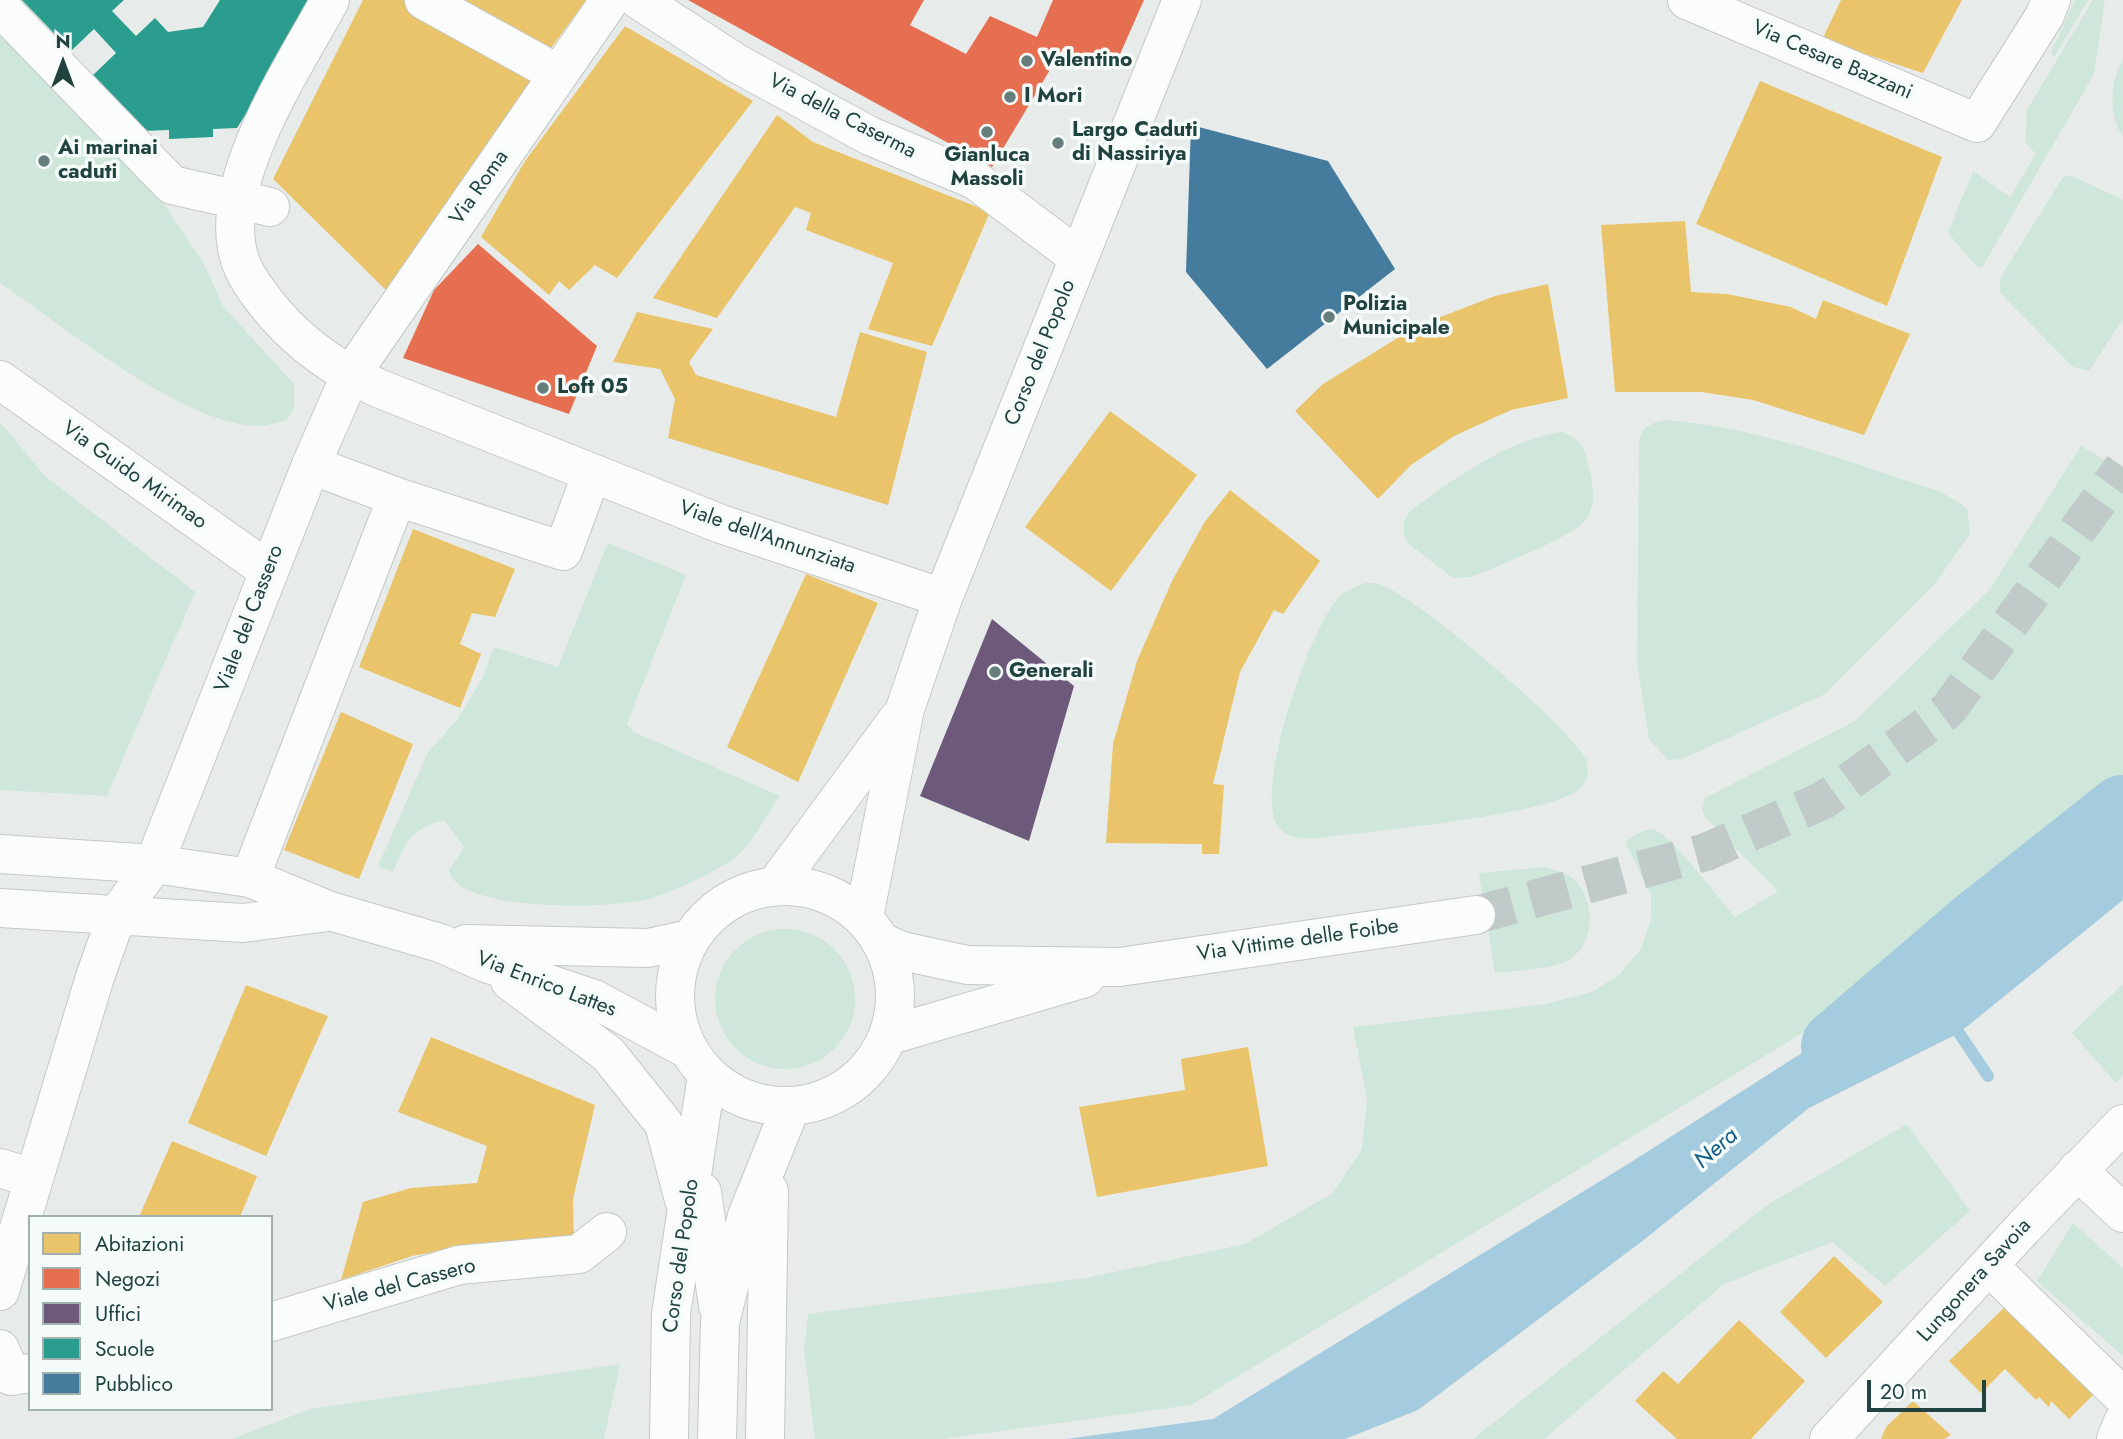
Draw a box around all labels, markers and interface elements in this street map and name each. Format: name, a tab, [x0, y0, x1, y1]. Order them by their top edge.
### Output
street label: Via Cesare Bazzani	[1748, 16, 1916, 106]
north arrow	[28, 28, 98, 98]
text: N	[55, 28, 71, 55]
place label: Valentino	[1041, 48, 1132, 74]
marker: Valentino	[1019, 53, 1035, 69]
street label: Via della Caserma	[764, 69, 920, 165]
place label: I Mori	[1024, 84, 1083, 110]
marker: I Mori	[1002, 89, 1018, 105]
place label: Largo Caduti di Nassiriya	[1072, 118, 1198, 168]
marker: Gianluca Massoli	[979, 124, 995, 140]
marker: Largo Caduti di Nassiriya	[1050, 135, 1066, 151]
place label: Ai marinai caduti	[58, 136, 158, 186]
place label: Gianluca Massoli	[944, 143, 1030, 193]
street label: Via Roma	[445, 146, 515, 230]
marker: Ai marinai caduti	[36, 153, 52, 169]
street label: Corso del Popolo	[1000, 276, 1082, 430]
place label: Polizia Municipale	[1343, 292, 1450, 342]
marker: Polizia Municipale	[1321, 309, 1337, 325]
place label: Loft 05	[557, 375, 628, 401]
marker: Loft 05	[535, 380, 551, 396]
street label: Via Guido Mirimao	[57, 417, 211, 535]
street label: Viale dell'Annunziata	[675, 496, 859, 580]
street label: Viale del Cassero	[210, 542, 290, 696]
place label: Generali	[1009, 659, 1094, 685]
marker: Generali	[987, 664, 1003, 680]
street label: Via Vittime delle Foibe	[1196, 914, 1400, 968]
street label: Via Enrico Lattes	[473, 947, 619, 1023]
water label: Nera	[1689, 1122, 1745, 1176]
street label: Corso del Popolo	[659, 1177, 705, 1335]
street label: Lungonera Savoia	[1913, 1214, 2037, 1348]
legend	[28, 1215, 273, 1411]
text: Abitazioni	[95, 1229, 185, 1259]
street label: Viale del Cassero	[321, 1254, 479, 1318]
text: Negozi	[95, 1264, 160, 1294]
text: Uffici	[95, 1299, 141, 1329]
text: Scuole	[95, 1334, 155, 1364]
scale bar	[1871, 1366, 1990, 1410]
text: Pubblico	[95, 1369, 173, 1399]
text: 20 m	[1880, 1377, 1927, 1407]

